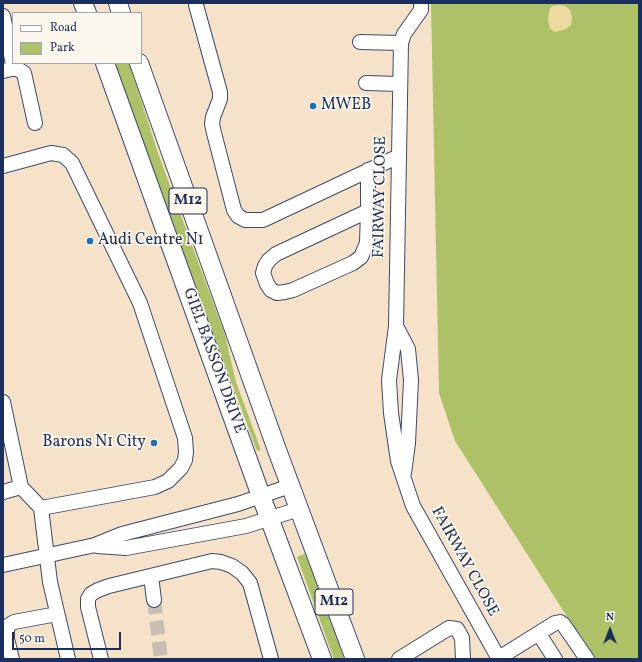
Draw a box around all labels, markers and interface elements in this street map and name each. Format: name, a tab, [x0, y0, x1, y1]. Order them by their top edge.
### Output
legend	[12, 12, 142, 64]
text: Road	[50, 20, 77, 36]
text: Park	[50, 40, 75, 56]
place label: MWEB	[321, 96, 371, 116]
marker: MWEB	[308, 101, 318, 111]
street label: FAIRWAY CLOSE	[370, 136, 392, 258]
road number: M12	[169, 188, 207, 214]
place label: Audi Centre N1	[98, 231, 204, 251]
marker: Audi Centre N1	[85, 236, 95, 246]
street label: GIEL BASSON DRIVE	[178, 286, 248, 436]
place label: Barons N1 City	[42, 433, 146, 453]
marker: Barons N1 City	[149, 438, 159, 448]
street label: FAIRWAY CLOSE	[426, 504, 502, 620]
road number: M12	[315, 589, 353, 615]
north arrow	[590, 610, 630, 650]
text: N	[606, 610, 614, 625]
scale bar	[14, 624, 123, 650]
text: 50 m	[19, 631, 45, 647]

